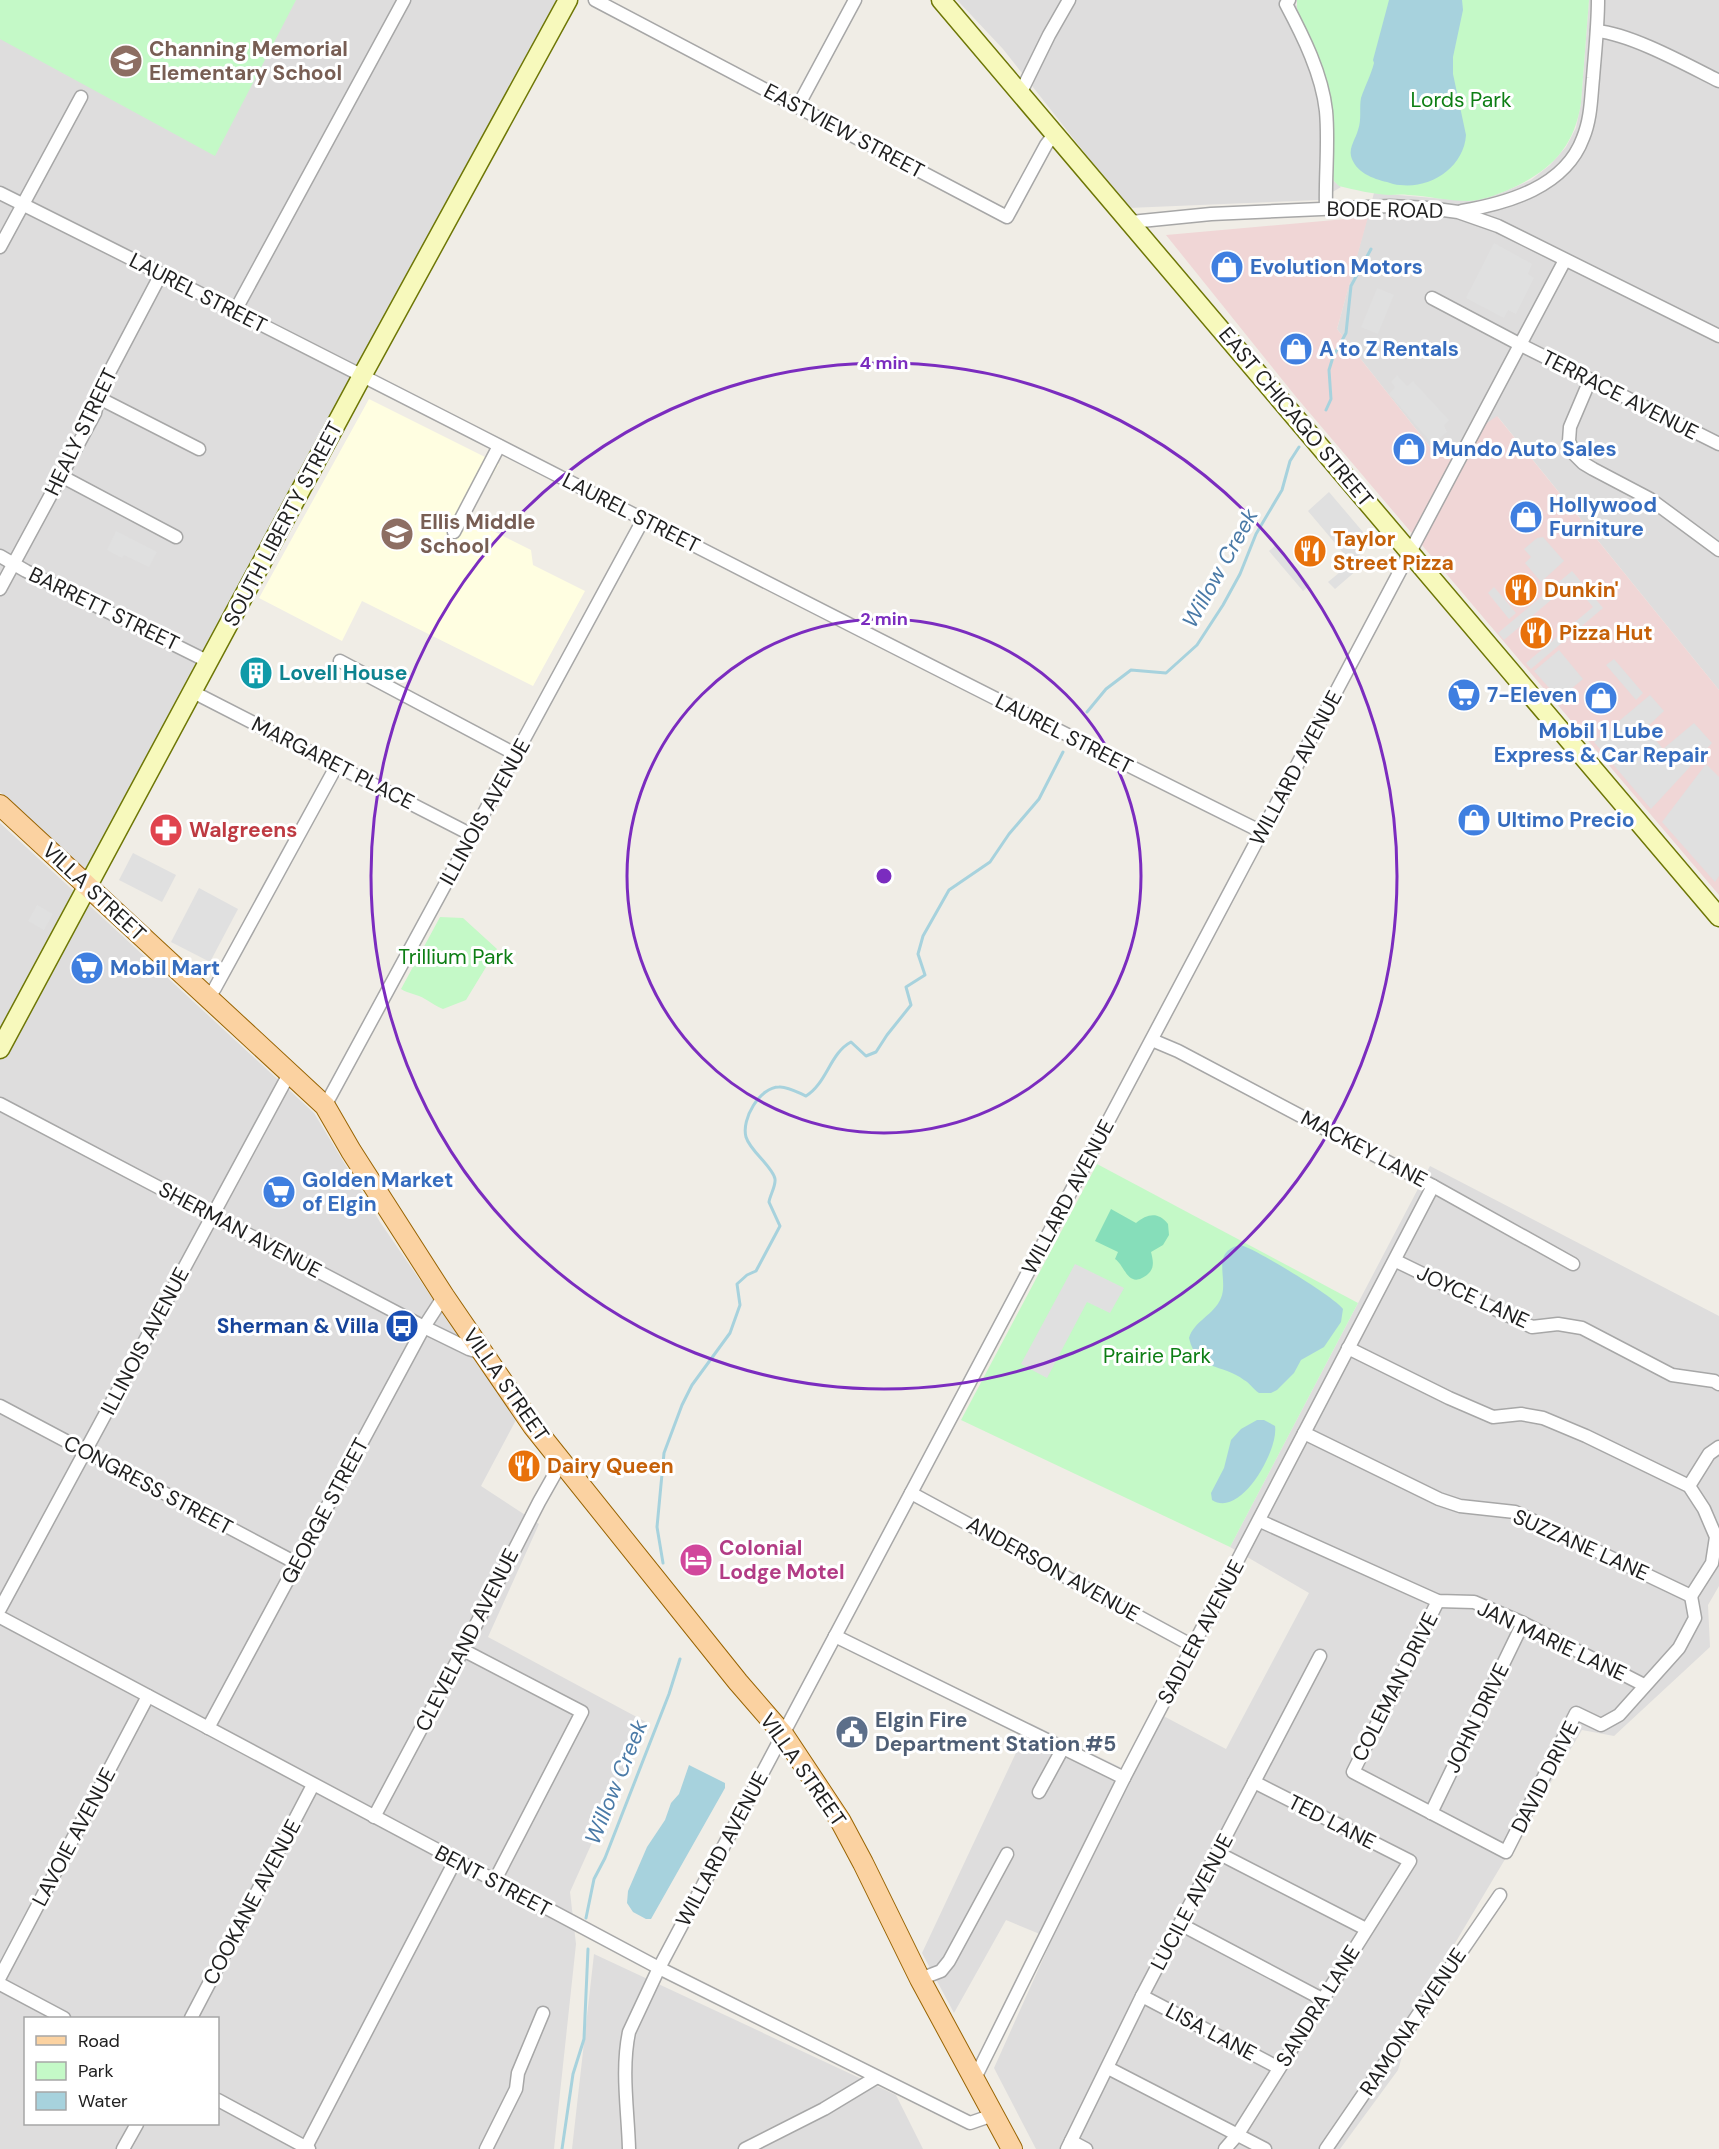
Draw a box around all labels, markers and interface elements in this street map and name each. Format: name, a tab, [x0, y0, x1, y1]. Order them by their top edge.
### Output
place label: Channing Memorial Elementary School	[149, 35, 348, 87]
school or university icon: Channing Memorial Elementary School	[108, 43, 144, 79]
street label: EASTVIEW STREET	[759, 77, 929, 185]
park label: Lords Park	[1410, 86, 1512, 114]
street label: BODE ROAD	[1326, 195, 1444, 225]
street label: LAUREL STREET	[124, 246, 272, 340]
shop icon: Evolution Motors	[1209, 249, 1245, 285]
place label: Evolution Motors	[1250, 253, 1423, 281]
street label: EAST CHICAGO STREET	[1213, 321, 1380, 513]
shop icon: A to Z Rentals	[1278, 331, 1314, 367]
place label: A to Z Rentals	[1319, 335, 1459, 363]
street label: TERRACE AVENUE	[1537, 343, 1703, 447]
text: 4 min	[860, 351, 908, 375]
street label: HEALY STREET	[38, 363, 124, 500]
street label: SOUTH LIBERTY STREET	[217, 417, 349, 631]
shop icon: Mundo Auto Sales	[1391, 431, 1427, 467]
place label: Mundo Auto Sales	[1432, 435, 1617, 463]
street label: LAUREL STREET	[557, 466, 705, 560]
place label: Hollywood Furniture	[1549, 491, 1657, 543]
shop icon: Hollywood Furniture	[1508, 499, 1544, 535]
water label: Willow Creek	[1175, 503, 1265, 633]
place label: Ellis Middle School	[420, 508, 535, 560]
school or university icon: Ellis Middle School	[379, 516, 415, 552]
place label: Taylor Street Pizza	[1333, 525, 1454, 577]
restaurant icon: Taylor Street Pizza	[1292, 533, 1328, 569]
street label: BARRETT STREET	[24, 560, 184, 658]
restaurant icon: Dunkin'	[1503, 572, 1539, 608]
place label: Dunkin'	[1544, 576, 1619, 604]
text: 2 min	[860, 607, 908, 631]
restaurant icon: Pizza Hut	[1518, 615, 1554, 651]
place label: Pizza Hut	[1559, 619, 1653, 647]
building icon: Lovell House	[238, 655, 274, 691]
place label: Lovell House	[279, 659, 407, 687]
supermarket icon: 7-Eleven	[1446, 677, 1482, 713]
shop icon: Mobil 1 Lube Express & Car Repair	[1583, 680, 1619, 716]
place label: 7-Eleven	[1487, 681, 1577, 709]
street label: WILLARD AVENUE	[1243, 686, 1349, 850]
street label: LAUREL STREET	[990, 687, 1138, 781]
street label: MARGARET PLACE	[247, 710, 419, 816]
place label: Mobil 1 Lube Express & Car Repair	[1494, 717, 1709, 769]
street label: ILLINOIS AVENUE	[433, 734, 537, 890]
shop icon: Ultimo Precio	[1456, 802, 1492, 838]
place label: Ultimo Precio	[1497, 806, 1635, 834]
pharmacy icon: Walgreens	[148, 812, 184, 848]
place label: Walgreens	[189, 816, 297, 844]
street label: VILLA STREET	[36, 837, 152, 947]
centre of rings	[874, 866, 894, 886]
park label: Trillium Park	[398, 943, 514, 971]
supermarket icon: Mobil Mart	[69, 950, 105, 986]
place label: Mobil Mart	[110, 954, 220, 982]
street label: MACKEY LANE	[1296, 1104, 1432, 1194]
street label: WILLARD AVENUE	[1015, 1115, 1121, 1279]
place label: Golden Market of Elgin	[302, 1166, 453, 1218]
supermarket icon: Golden Market of Elgin	[261, 1174, 297, 1210]
street label: SHERMAN AVENUE	[154, 1175, 326, 1285]
street label: JOYCE LANE	[1412, 1259, 1534, 1335]
street label: ILLINOIS AVENUE	[94, 1262, 196, 1420]
bus stop icon: Sherman & Villa	[384, 1308, 420, 1344]
place label: Sherman & Villa	[217, 1312, 379, 1340]
street label: VILLA STREET	[457, 1323, 556, 1447]
park label: Prairie Park	[1103, 1342, 1212, 1370]
street label: CONGRESS STREET	[59, 1429, 238, 1542]
street label: GEORGE STREET	[275, 1433, 375, 1589]
restaurant icon: Dairy Queen	[506, 1448, 542, 1484]
place label: Dairy Queen	[547, 1452, 674, 1480]
street label: SUZZANE LANE	[1509, 1503, 1653, 1587]
street label: ANDERSON AVENUE	[961, 1510, 1145, 1628]
place label: Colonial Lodge Motel	[719, 1534, 845, 1586]
hotel icon: Colonial Lodge Motel	[678, 1542, 714, 1578]
street label: CLEVELAND AVENUE	[409, 1544, 525, 1736]
street label: SADLER AVENUE	[1151, 1555, 1251, 1709]
street label: JAN MARIE LANE	[1473, 1594, 1631, 1688]
street label: COLEMAN DRIVE	[1345, 1608, 1445, 1766]
street label: JOHN DRIVE	[1438, 1658, 1516, 1778]
place label: Elgin Fire Department Station #5	[875, 1706, 1116, 1758]
street label: VILLA STREET	[754, 1708, 853, 1832]
public building icon: Elgin Fire Department Station #5	[834, 1714, 870, 1750]
water label: Willow Creek	[578, 1715, 654, 1849]
street label: DAVID DRIVE	[1505, 1716, 1585, 1838]
street label: LAVOIE AVENUE	[26, 1763, 122, 1911]
street label: WILLARD AVENUE	[669, 1767, 775, 1931]
street label: TED LANE	[1283, 1788, 1381, 1856]
street label: COOKANE AVENUE	[197, 1814, 307, 1990]
street label: LUCILE AVENUE	[1144, 1829, 1240, 1975]
street label: BENT STREET	[430, 1839, 556, 1924]
street label: SANDRA LANE	[1269, 1940, 1367, 2072]
street label: RAMONA AVENUE	[1353, 1943, 1473, 2101]
street label: LISA LANE	[1161, 1996, 1261, 2068]
legend	[24, 2017, 219, 2125]
text: Road	[78, 2029, 120, 2053]
text: Park	[78, 2059, 114, 2083]
text: Water	[78, 2089, 128, 2113]

